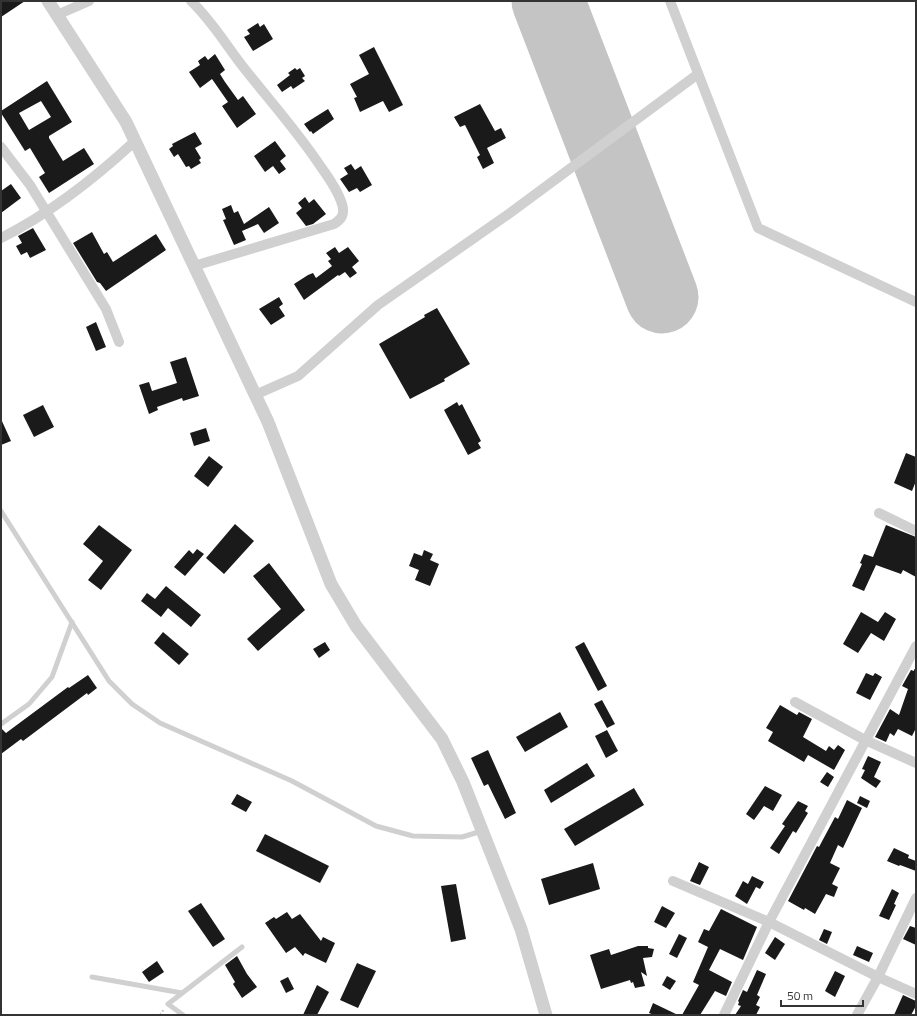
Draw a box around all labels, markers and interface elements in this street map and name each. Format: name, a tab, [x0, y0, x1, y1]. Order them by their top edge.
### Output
scale bar	[781, 982, 863, 1008]
text: 50 m	[787, 986, 813, 1005]

